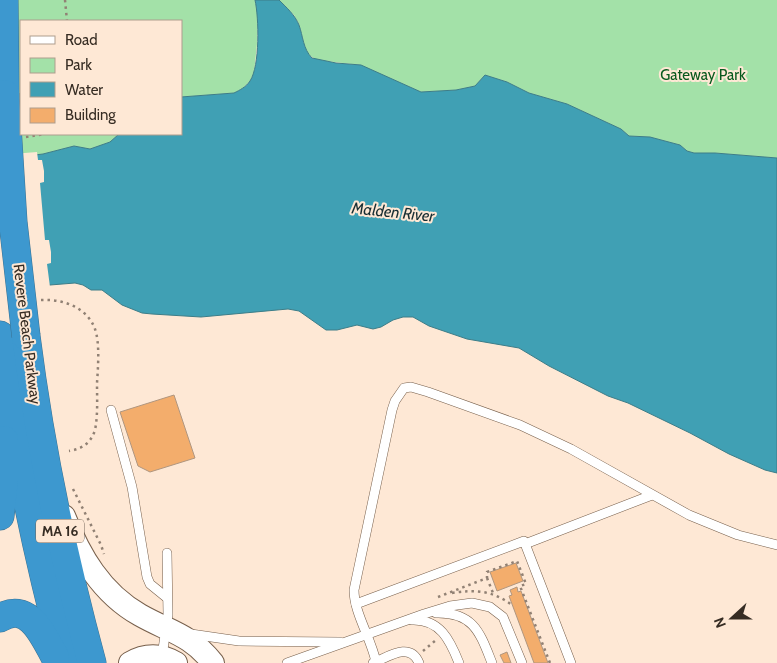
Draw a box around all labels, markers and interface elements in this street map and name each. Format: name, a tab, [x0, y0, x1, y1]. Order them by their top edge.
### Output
legend	[20, 20, 182, 135]
text: Road	[65, 31, 98, 49]
text: Park	[65, 56, 92, 74]
park label: Gateway Park	[660, 66, 746, 84]
text: Water	[65, 81, 103, 99]
text: Building	[65, 106, 116, 124]
water label: Malden River	[350, 198, 436, 226]
street label: Revere Beach Parkway	[9, 263, 45, 406]
road number: MA 16	[36, 520, 84, 542]
north arrow	[707, 593, 757, 643]
text: N	[710, 615, 730, 631]

